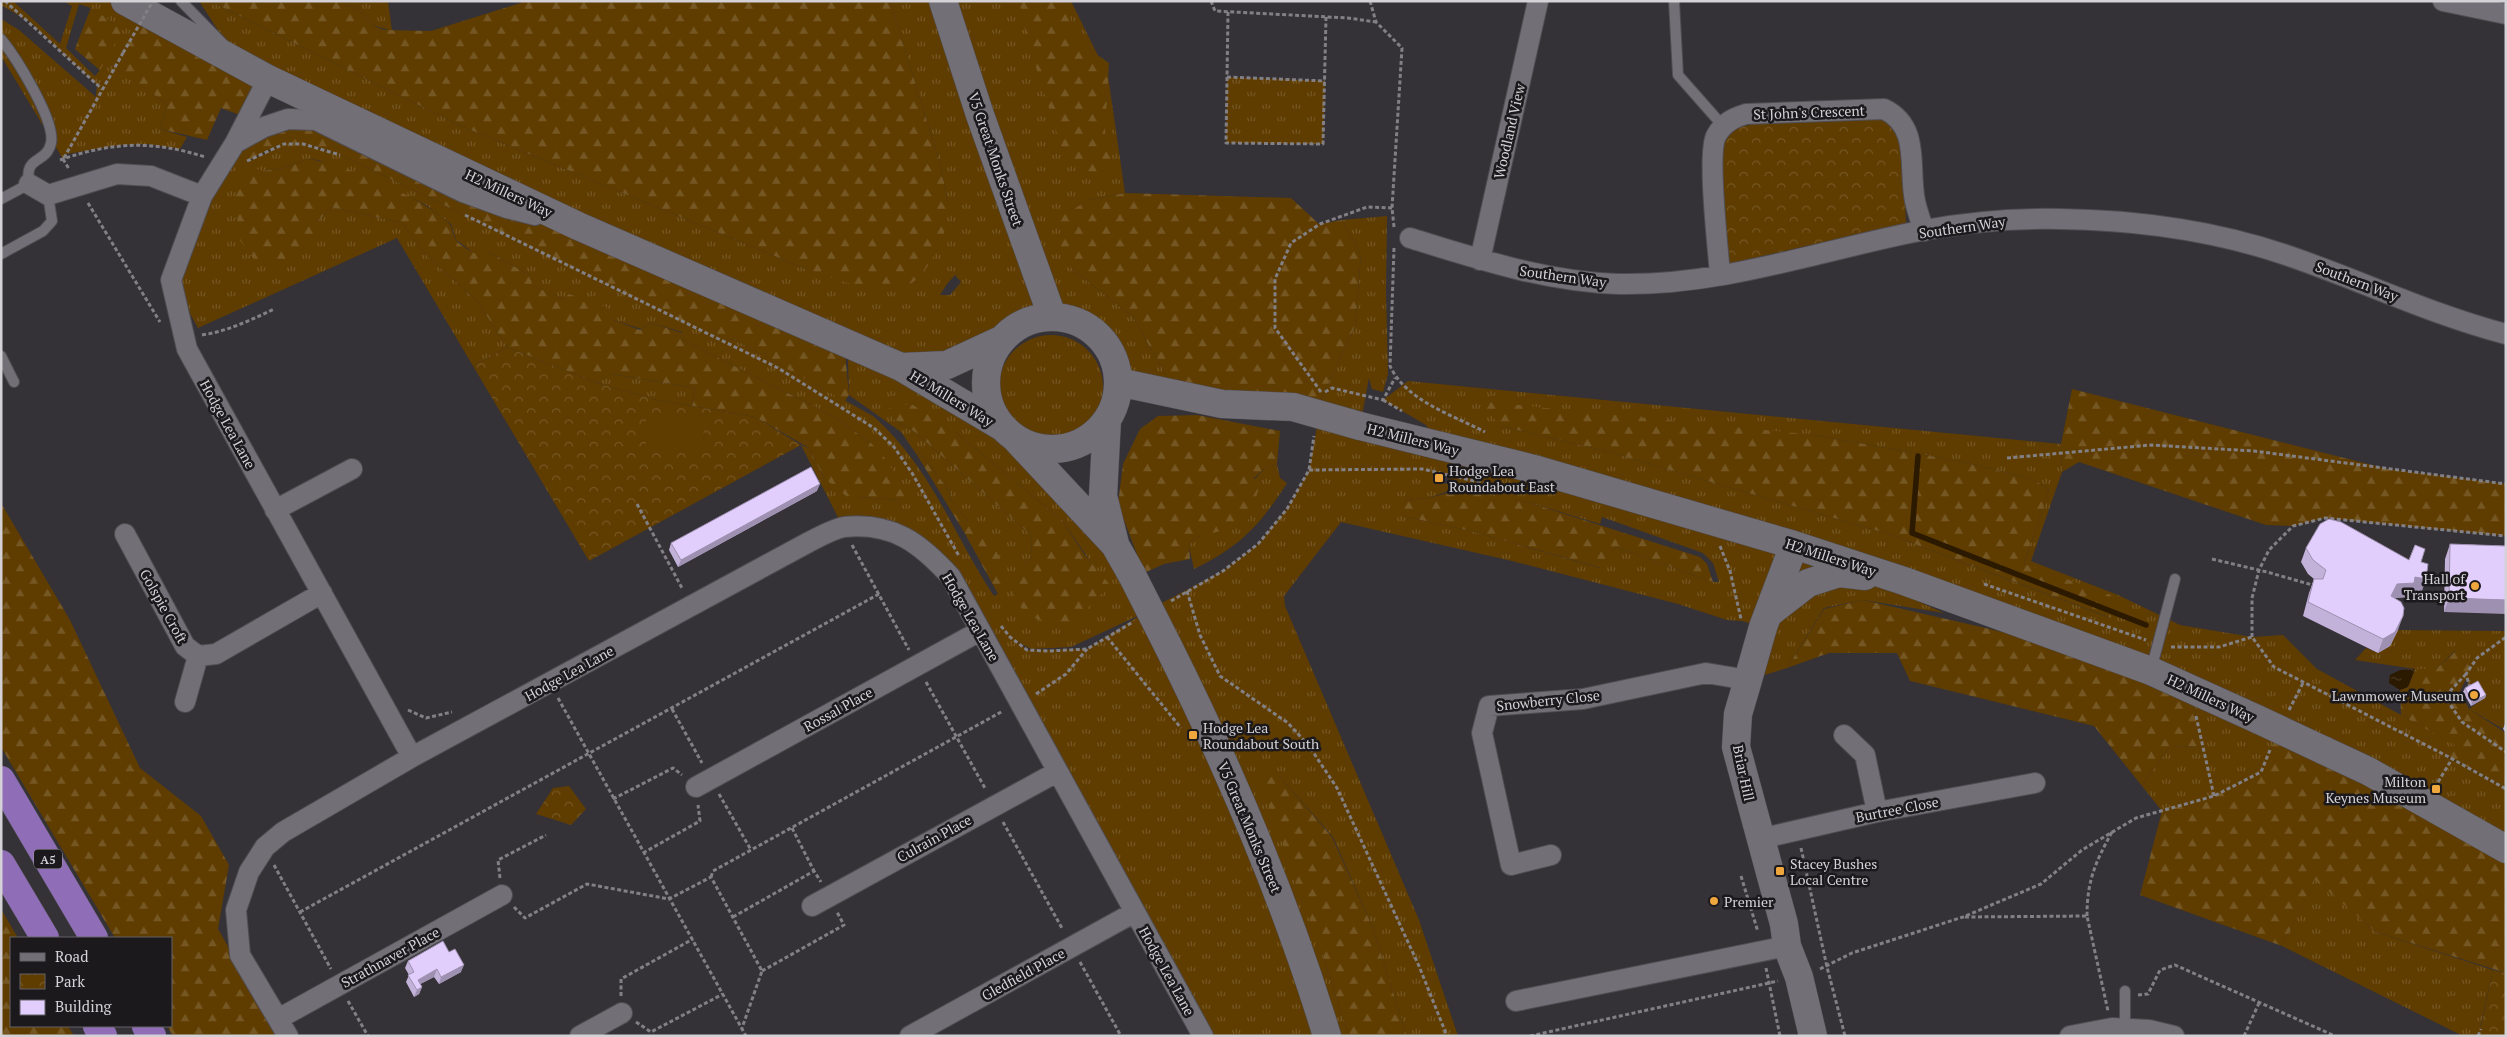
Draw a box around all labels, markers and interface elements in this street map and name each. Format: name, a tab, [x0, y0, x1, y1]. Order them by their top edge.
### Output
street label: Woodland View	[1489, 81, 1529, 180]
street label: V5 Great Monks Street	[964, 90, 1028, 229]
street label: St John's Crescent	[1753, 101, 1866, 123]
street label: H2 Millers Way	[462, 165, 556, 222]
street label: Southern Way	[1918, 211, 2007, 242]
street label: Southern Way	[2313, 257, 2402, 306]
street label: Southern Way	[1519, 261, 1608, 292]
street label: H2 Millers Way	[907, 366, 998, 431]
street label: Hodge Lea Lane	[196, 376, 260, 472]
street label: H2 Millers Way	[1365, 418, 1462, 460]
place label: Hodge Lea Roundabout East	[1449, 461, 1556, 496]
marker: Hodge Lea Roundabout East	[1433, 472, 1445, 484]
street label: H2 Millers Way	[1783, 533, 1880, 581]
street label: Golspie Croft	[136, 565, 193, 647]
street label: Hodge Lea Lane	[938, 569, 1004, 665]
place label: Hall of Transport	[2404, 569, 2466, 604]
marker: Hall of Transport	[2469, 580, 2481, 592]
street label: Hodge Lea Lane	[521, 641, 617, 705]
street label: H2 Millers Way	[2164, 670, 2258, 727]
street label: Rossal Place	[800, 682, 876, 736]
street label: Snowberry Close	[1495, 685, 1601, 715]
place label: Lawnmower Museum	[2332, 686, 2464, 705]
marker: Lawnmower Museum	[2468, 689, 2480, 701]
place label: Hodge Lea Roundabout South	[1203, 718, 1319, 753]
marker: Hodge Lea Roundabout South	[1187, 729, 1199, 741]
street label: Briar Hill	[1729, 743, 1759, 803]
street label: V5 Great Monks Street	[1214, 759, 1286, 896]
place label: Milton Keynes Museum	[2326, 772, 2427, 807]
marker: Milton Keynes Museum	[2430, 783, 2442, 795]
street label: Burtree Close	[1854, 792, 1940, 826]
street label: Culrain Place	[893, 810, 975, 866]
road number: A5	[34, 850, 62, 869]
place label: Stacey Bushes Local Centre	[1790, 854, 1877, 889]
marker: Stacey Bushes Local Centre	[1774, 865, 1786, 877]
place label: Premier	[1724, 892, 1774, 911]
marker: Premier	[1708, 895, 1720, 907]
street label: Strathnaver Place	[337, 922, 443, 992]
street label: Hodge Lea Lane	[1135, 923, 1199, 1019]
legend	[10, 937, 172, 1027]
street label: Gledfield Place	[978, 943, 1068, 1005]
text: Road	[55, 946, 88, 966]
text: Park	[55, 971, 85, 991]
text: Building	[55, 996, 113, 1016]

